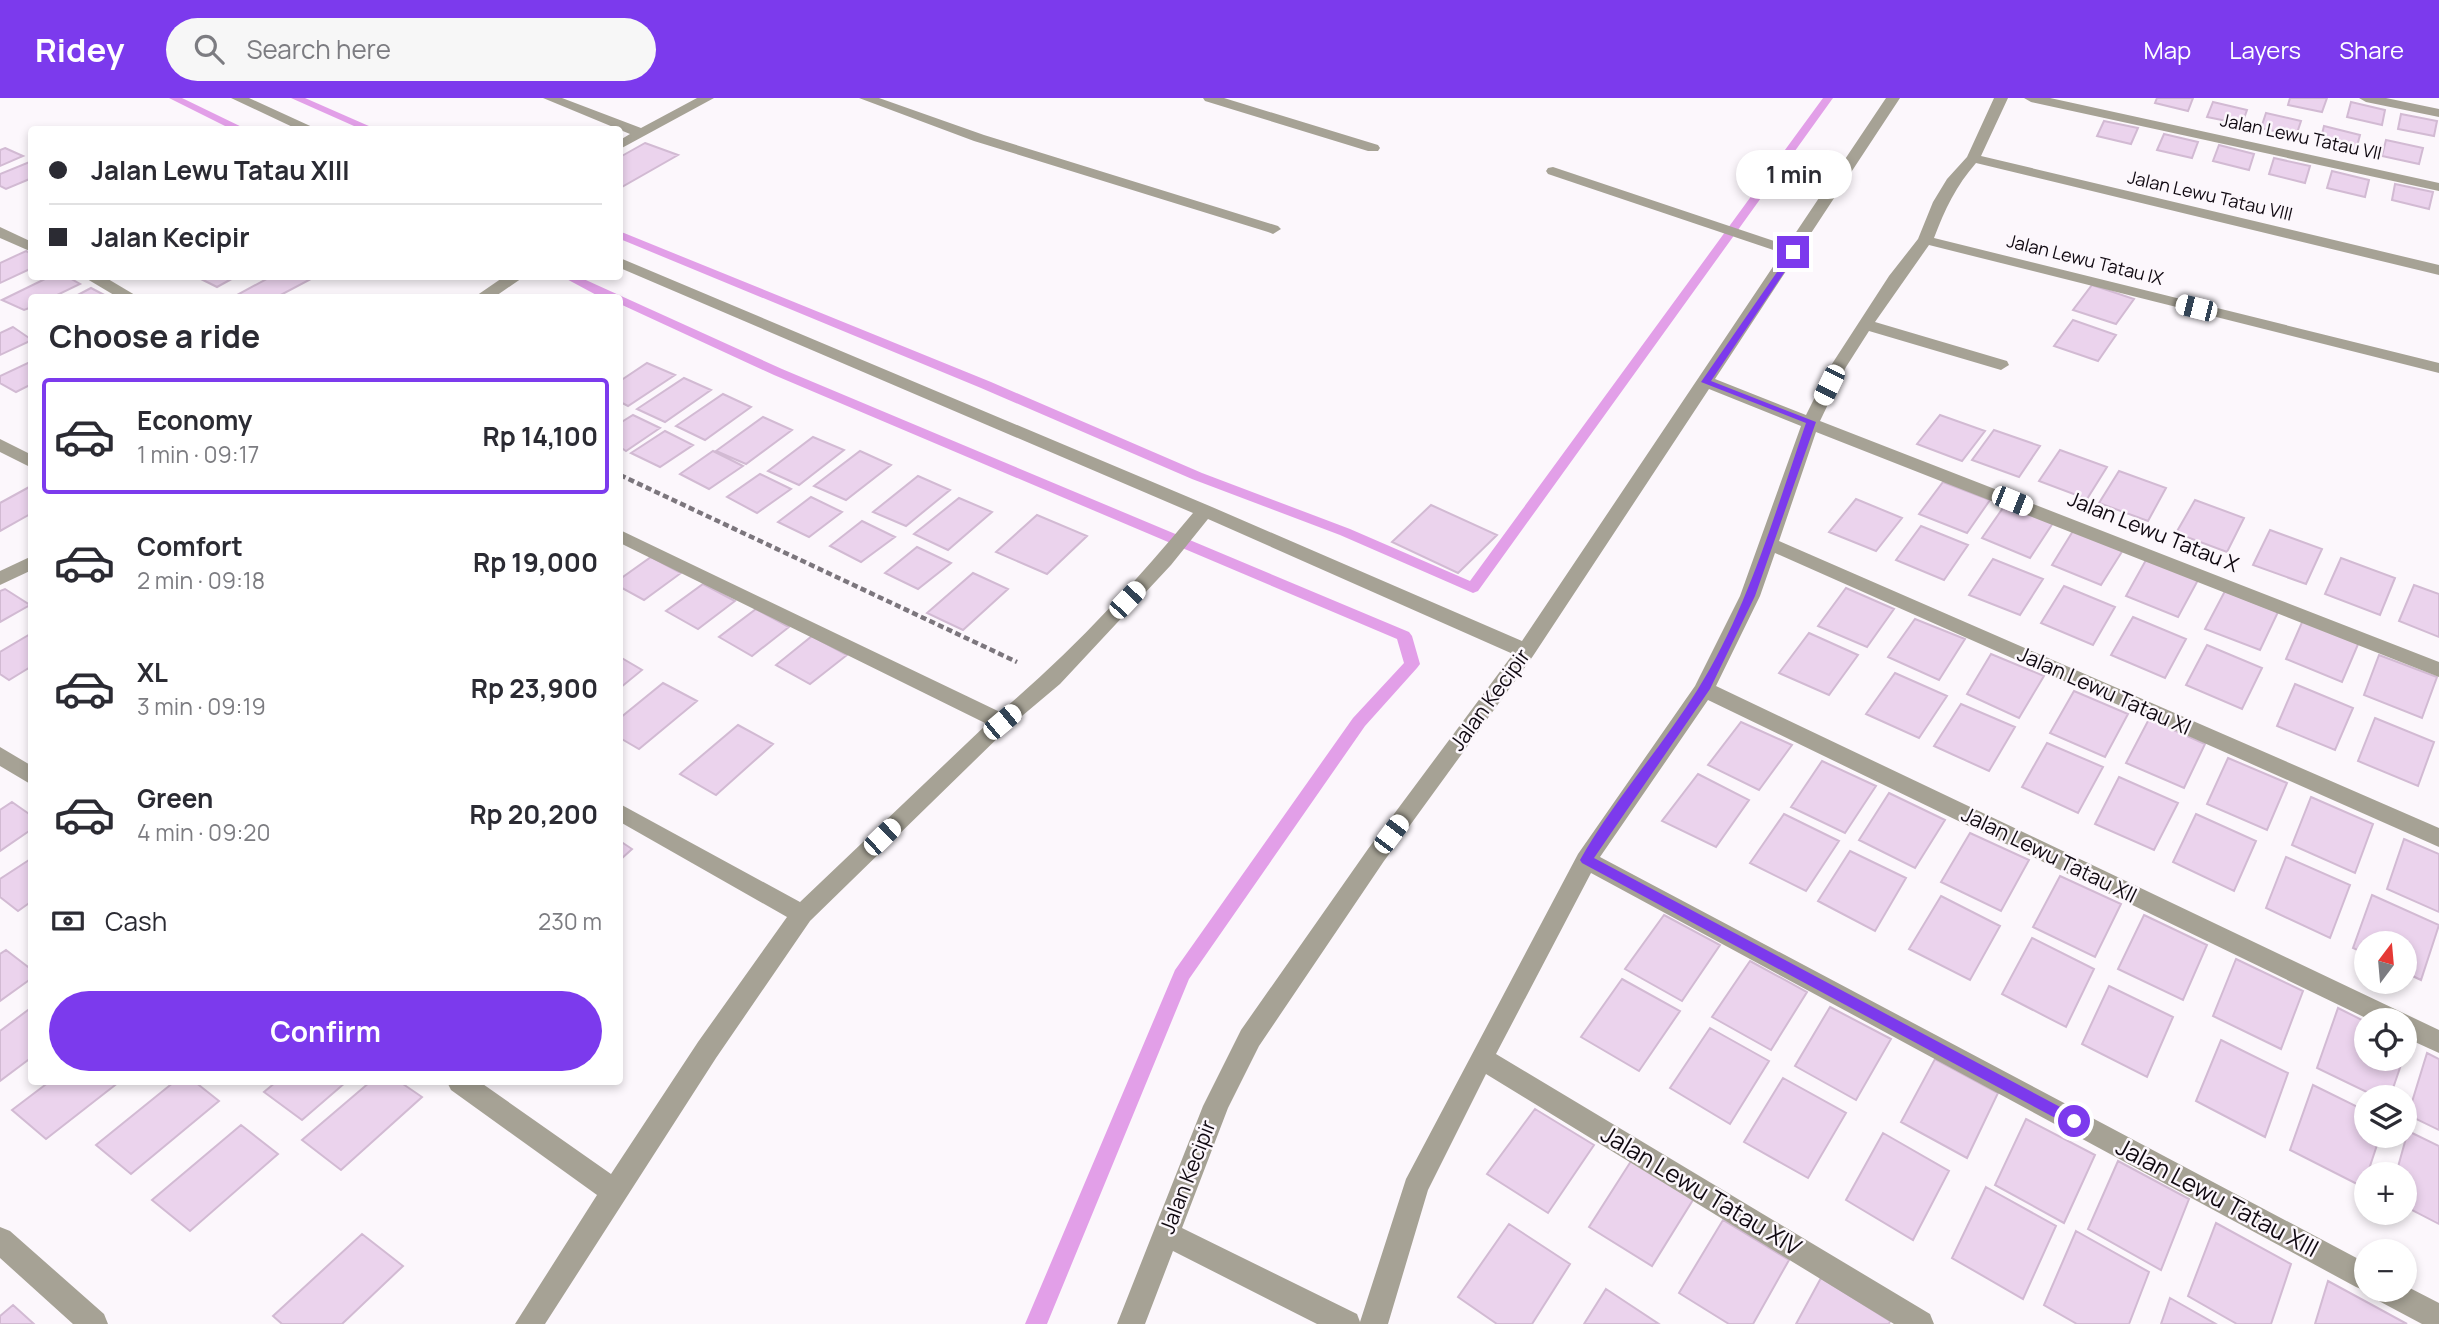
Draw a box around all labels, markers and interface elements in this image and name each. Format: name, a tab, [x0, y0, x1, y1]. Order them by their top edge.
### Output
search box	[166, 18, 656, 81]
text: Ridey	[35, 27, 124, 72]
icon: search	[190, 30, 228, 68]
text: Search here	[246, 31, 391, 67]
text: Map	[2144, 33, 2191, 66]
text: Layers	[2229, 33, 2301, 66]
text: Share	[2339, 33, 2404, 66]
street label: Jalan Lewu Tatau VII	[2218, 107, 2384, 165]
callout: 1 min	[1735, 150, 1851, 200]
text: Jalan Lewu Tatau XIII	[91, 152, 350, 188]
text: 1 min	[1766, 158, 1822, 190]
street label: Jalan Lewu Tatau VIII	[2125, 164, 2295, 226]
text: Jalan Kecipir	[91, 219, 250, 255]
street label: Jalan Lewu Tatau IX	[2005, 228, 2166, 290]
route end	[1777, 236, 1809, 268]
car	[2174, 293, 2219, 323]
text: Choose a ride	[49, 314, 260, 358]
car	[1811, 362, 1848, 408]
text: Economy	[137, 402, 252, 438]
icon: car	[53, 405, 116, 468]
text: Rp 14,100	[483, 418, 598, 454]
text: 1 min · 09:17	[137, 438, 259, 470]
car	[1989, 483, 2036, 519]
street label: Jalan Lewu Tatau X	[2064, 484, 2243, 578]
text: Comfort	[137, 528, 243, 564]
icon: car	[53, 531, 116, 594]
text: Rp 19,000	[473, 544, 598, 580]
text: 2 min · 09:18	[137, 564, 265, 596]
car	[1105, 577, 1150, 623]
street label: Jalan Lewu Tatau XI	[2013, 639, 2196, 741]
street label: Jalan Kecipir	[1443, 642, 1536, 756]
text: XL	[137, 654, 168, 690]
icon: car	[53, 657, 116, 720]
text: Rp 23,900	[471, 670, 598, 706]
text: 3 min · 09:19	[137, 690, 266, 722]
car	[980, 700, 1025, 744]
text: Green	[137, 780, 213, 816]
icon: car	[53, 783, 116, 846]
text: Rp 20,200	[469, 796, 598, 832]
street label: Jalan Lewu Tatau XII	[1957, 799, 2142, 909]
car	[1370, 811, 1413, 857]
car	[860, 815, 905, 859]
text: 4 min · 09:20	[137, 816, 270, 848]
icon: cash	[49, 902, 87, 940]
text: Cash	[105, 903, 167, 939]
text: 230 m	[538, 905, 602, 937]
north arrow	[2354, 931, 2417, 994]
map controls	[2354, 931, 2417, 1302]
button: Confirm	[49, 991, 602, 1071]
button: locate	[2354, 1008, 2417, 1071]
button: layers	[2354, 1085, 2417, 1148]
route start	[2058, 1105, 2090, 1137]
street label: Jalan Kecipir	[1153, 1115, 1222, 1238]
street label: Jalan Lewu Tatau XIV	[1595, 1117, 1809, 1263]
street label: Jalan Lewu Tatau XIII	[2111, 1129, 2325, 1264]
button: +	[2354, 1162, 2417, 1225]
button: −	[2354, 1239, 2417, 1302]

